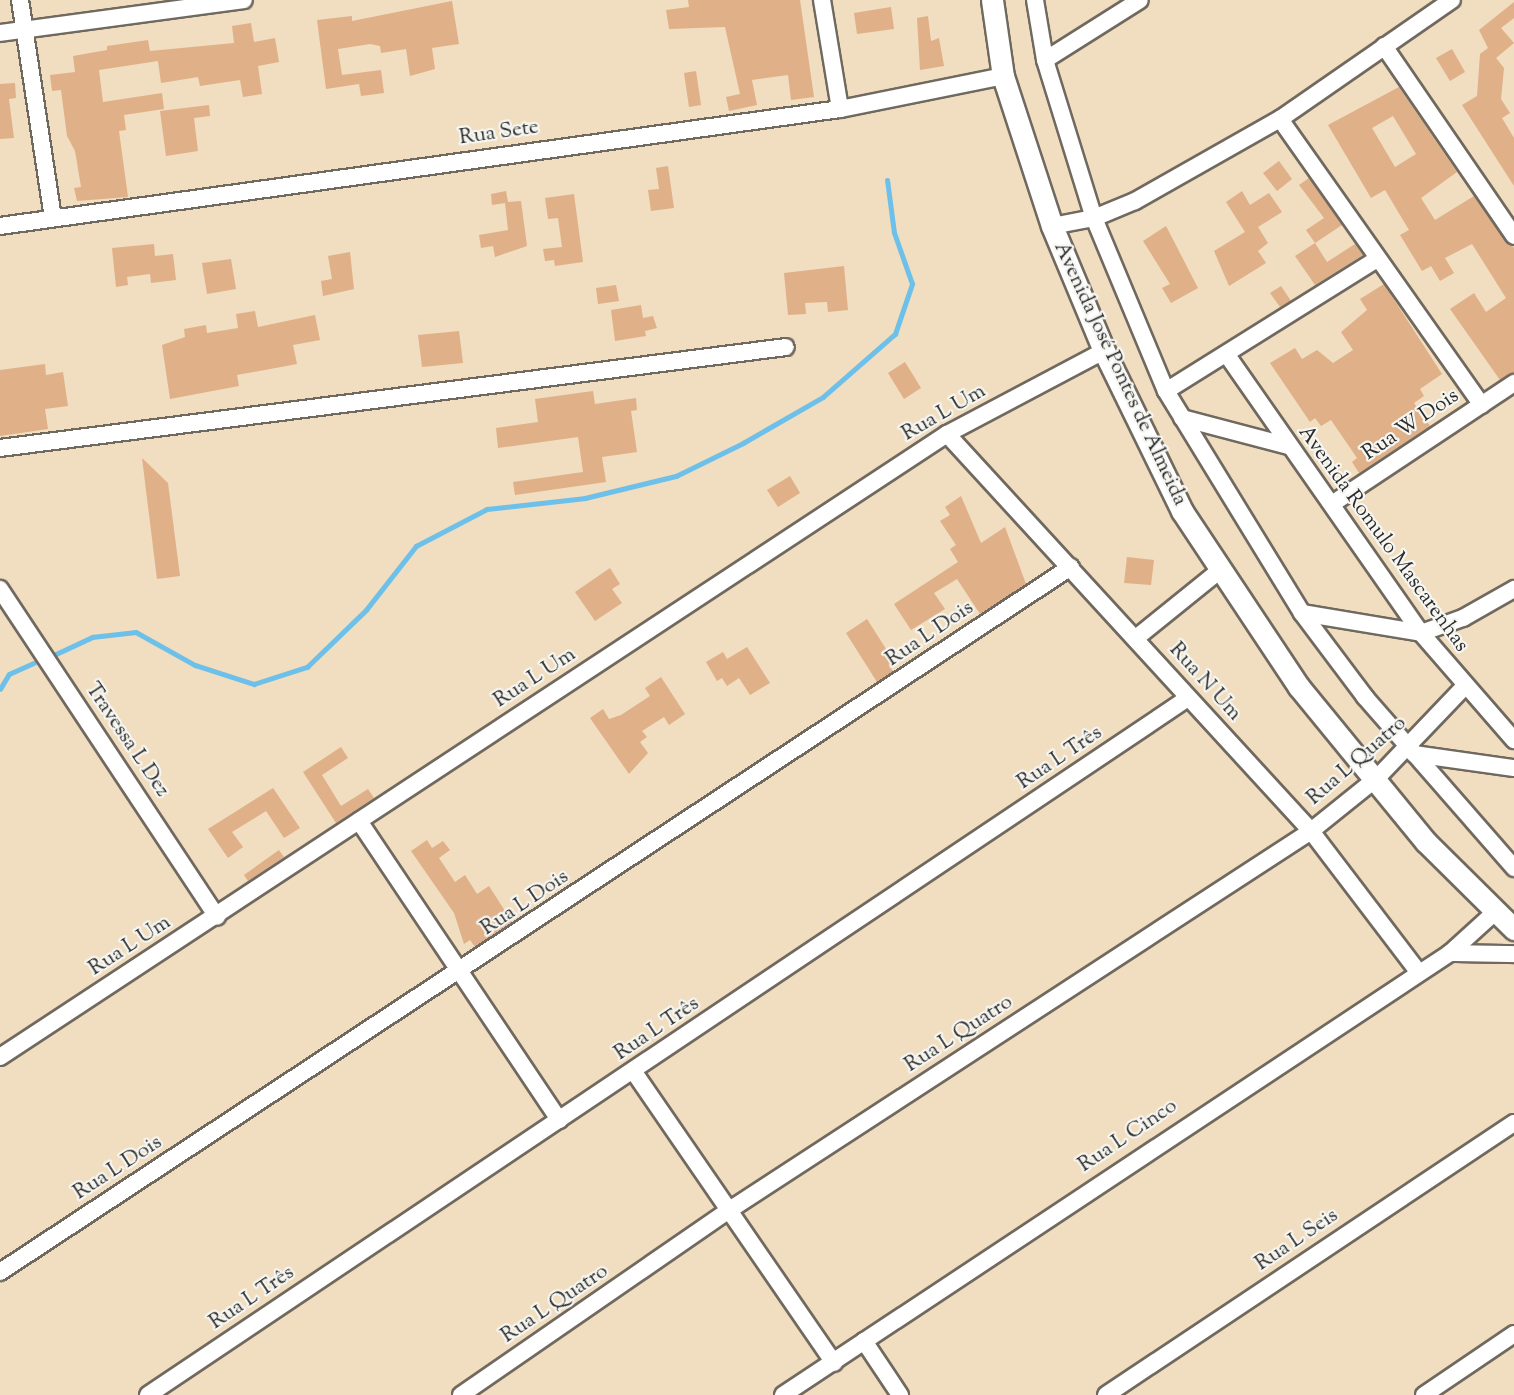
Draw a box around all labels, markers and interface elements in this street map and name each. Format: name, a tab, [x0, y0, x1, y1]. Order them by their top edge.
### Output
street label: Rua Sete	[458, 115, 540, 151]
street label: Avenida José Pontes de Almeida	[1048, 238, 1192, 510]
street label: Rua L Um	[898, 379, 990, 447]
street label: Rua W Dois	[1358, 384, 1464, 466]
street label: Avenida Romulo Mascarenhas	[1292, 421, 1474, 657]
street label: Rua L Dois	[881, 596, 979, 672]
street label: Rua N Um	[1163, 638, 1247, 726]
street label: Rua L Um	[489, 642, 581, 714]
street label: Travessa L Dez	[80, 678, 174, 802]
street label: Rua L Quatro	[1302, 711, 1412, 811]
street label: Rua L Três	[1013, 721, 1107, 795]
street label: Rua L Dois	[476, 865, 574, 941]
street label: Rua L Um	[84, 910, 176, 982]
street label: Rua L Quatro	[900, 990, 1018, 1078]
street label: Rua L Três	[610, 992, 704, 1066]
street label: Rua L Cinco	[1074, 1094, 1182, 1178]
street label: Rua L Dois	[69, 1130, 167, 1206]
street label: Rua L Seis	[1251, 1203, 1343, 1277]
street label: Rua L Quatro	[497, 1259, 613, 1349]
street label: Rua L Três	[205, 1261, 299, 1335]

